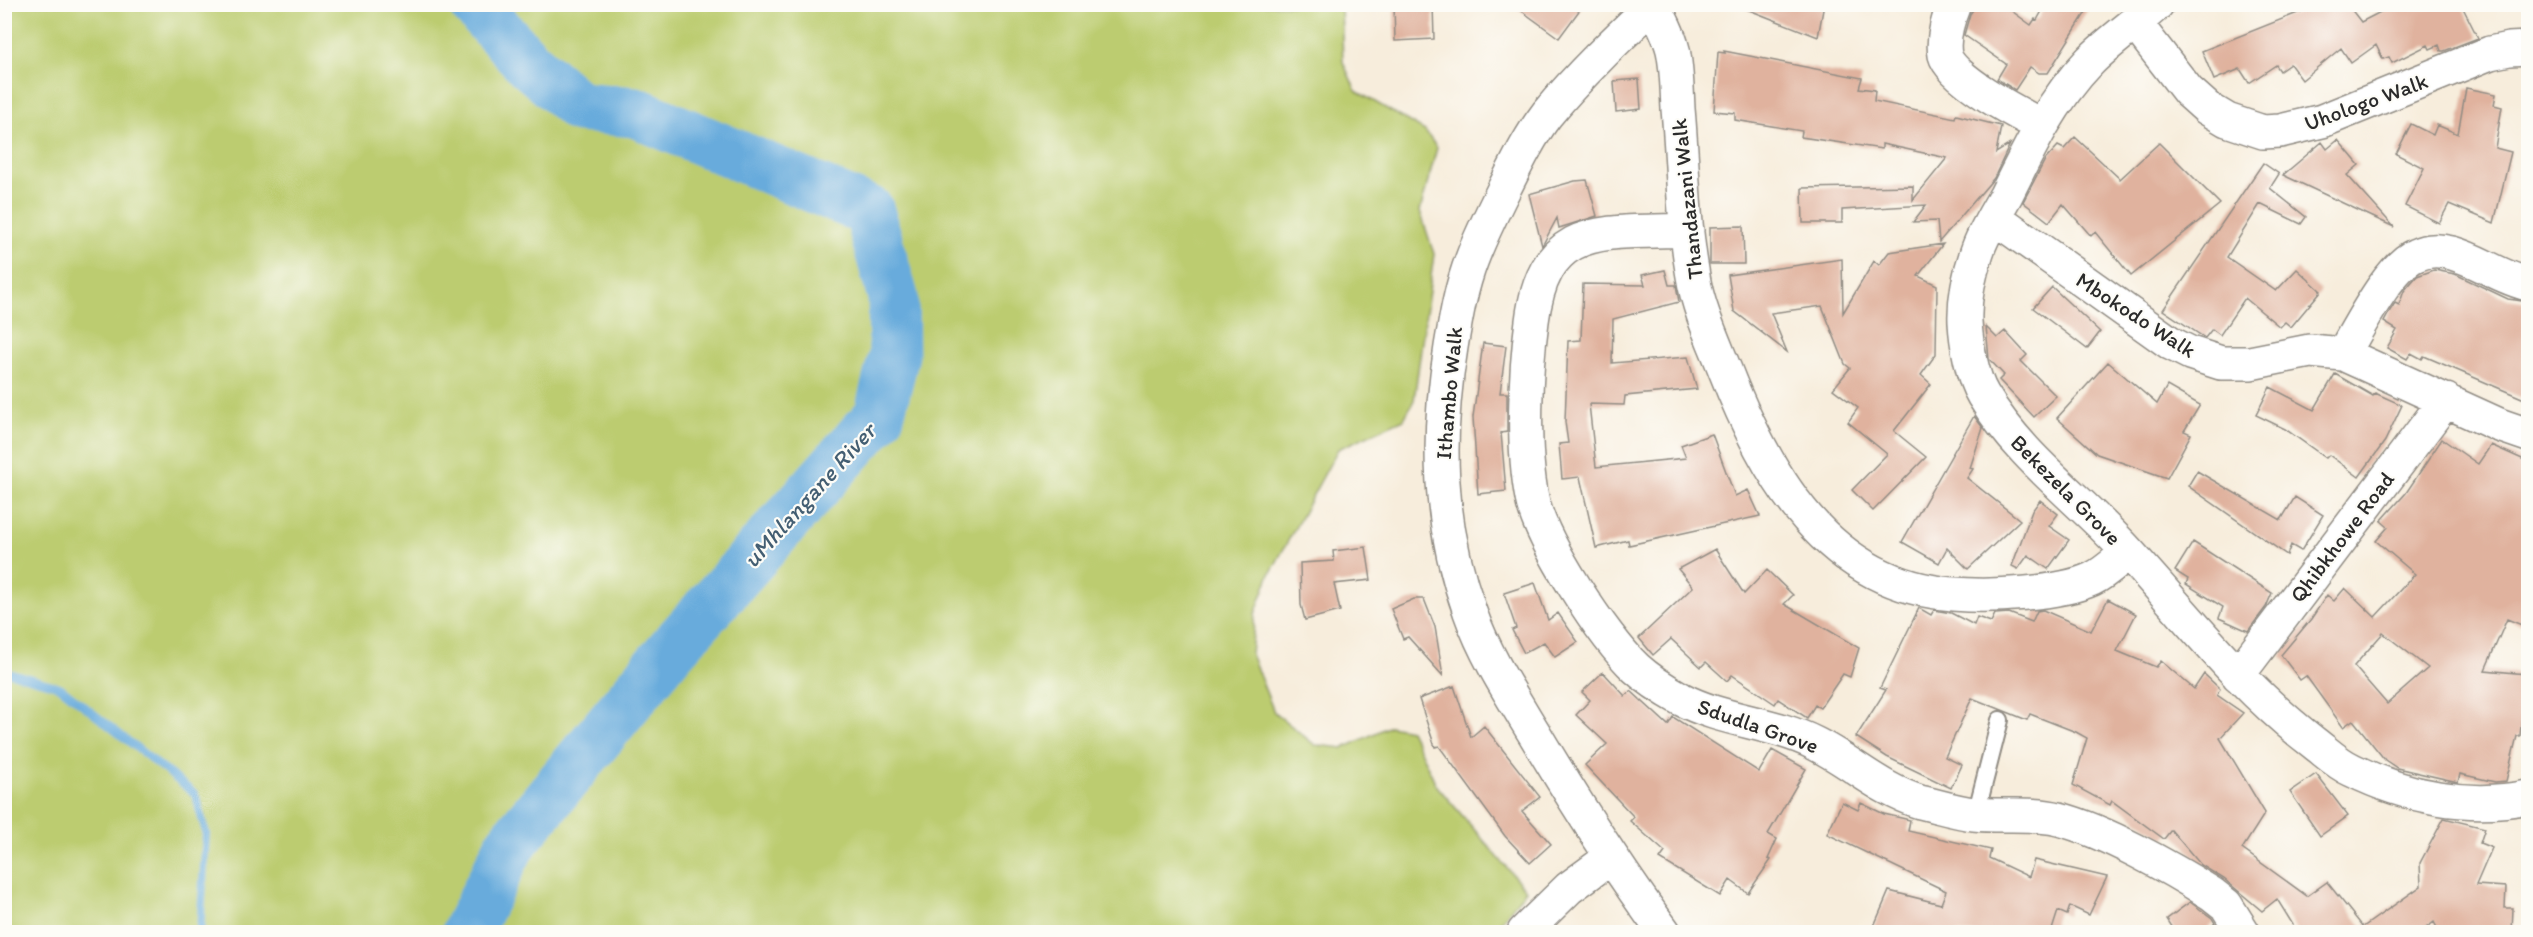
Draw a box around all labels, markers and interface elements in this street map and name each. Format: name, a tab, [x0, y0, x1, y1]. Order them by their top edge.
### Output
street label: Uhologo Walk	[2301, 67, 2431, 137]
street label: Thandazani Walk	[1665, 117, 1709, 281]
street label: Mbokodo Walk	[2071, 266, 2201, 364]
street label: Ithambo Walk	[1430, 325, 1468, 460]
water label: uMhlangane River	[736, 415, 883, 573]
street label: Bekezela Grove	[2005, 429, 2127, 551]
street label: Qhibkhowe Road	[2284, 466, 2400, 608]
street label: Sdudla Grove	[1694, 693, 1822, 759]

